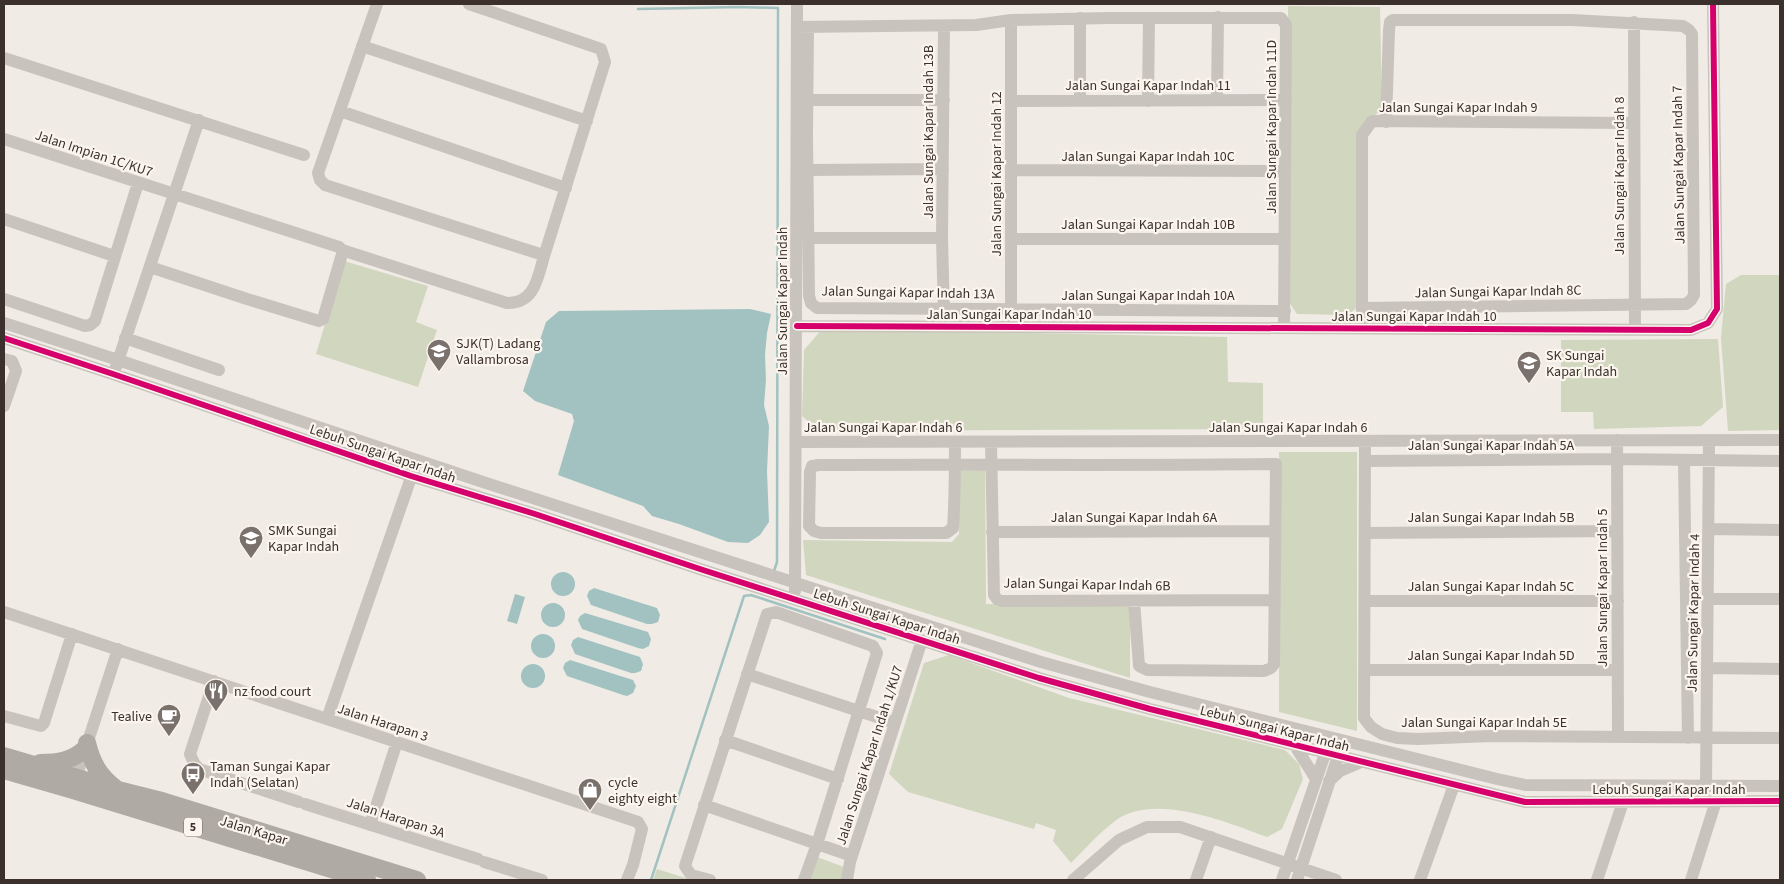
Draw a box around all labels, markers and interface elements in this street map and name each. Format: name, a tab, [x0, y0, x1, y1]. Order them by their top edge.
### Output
street label: Jalan Sungai Kapar Indah 11D	[1262, 40, 1282, 214]
street label: Jalan Sungai Kapar Indah 13B	[919, 45, 939, 219]
street label: Jalan Sungai Kapar Indah 11	[1065, 76, 1231, 96]
street label: Jalan Sungai Kapar Indah 7	[1668, 85, 1690, 245]
street label: Jalan Sungai Kapar Indah 12	[987, 91, 1007, 257]
street label: Jalan Sungai Kapar Indah 8	[1610, 97, 1630, 255]
street label: Jalan Sungai Kapar Indah 9	[1379, 98, 1537, 118]
street label: Jalan Impian 1C/KU7	[32, 125, 155, 182]
street label: Jalan Sungai Kapar Indah 10C	[1061, 147, 1235, 167]
street label: Jalan Sungai Kapar Indah 10B	[1061, 215, 1235, 235]
street label: Jalan Sungai Kapar Indah	[773, 227, 793, 375]
street label: Jalan Sungai Kapar Indah 13A	[821, 281, 995, 305]
street label: Jalan Sungai Kapar Indah 8C	[1414, 281, 1582, 303]
street label: Jalan Sungai Kapar Indah 10A	[1061, 286, 1235, 306]
street label: Jalan Sungai Kapar Indah 10	[926, 305, 1092, 325]
street label: Jalan Sungai Kapar Indah 10	[1331, 307, 1497, 327]
place label: SJK(T) Ladang Vallambrosa	[456, 334, 540, 370]
school or university icon: SJK(T) Ladang Vallambrosa	[426, 338, 452, 372]
place label: SK Sungai Kapar Indah	[1546, 346, 1617, 382]
school or university icon: SK Sungai Kapar Indah	[1516, 350, 1542, 384]
street label: Jalan Sungai Kapar Indah 6	[804, 418, 962, 438]
street label: Jalan Sungai Kapar Indah 6	[1209, 418, 1367, 438]
street label: Lebuh Sungai Kapar Indah	[307, 420, 458, 488]
street label: Jalan Sungai Kapar Indah 5A	[1408, 436, 1575, 456]
street label: Jalan Sungai Kapar Indah 6A	[1051, 508, 1218, 528]
street label: Jalan Sungai Kapar Indah 5B	[1408, 508, 1574, 528]
street label: Jalan Sungai Kapar Indah 5	[1593, 509, 1613, 667]
place label: SMK Sungai Kapar Indah	[268, 521, 339, 557]
school or university icon: SMK Sungai Kapar Indah	[238, 525, 264, 559]
street label: Jalan Sungai Kapar Indah 4	[1683, 533, 1705, 693]
street label: Jalan Sungai Kapar Indah 6B	[1003, 574, 1171, 596]
street label: Jalan Sungai Kapar Indah 5C	[1408, 577, 1574, 597]
street label: Lebuh Sungai Kapar Indah	[811, 584, 963, 650]
street label: Jalan Sungai Kapar Indah 5D	[1407, 646, 1575, 666]
street label: Jalan Sungai Kapar Indah 1/KU7	[831, 663, 908, 848]
restaurant icon: nz food court	[203, 678, 229, 712]
place label: nz food court	[234, 682, 311, 702]
street label: Jalan Harapan 3	[335, 699, 431, 747]
street label: Lebuh Sungai Kapar Indah	[1198, 701, 1352, 757]
cafe icon: Tealive	[156, 703, 182, 737]
place label: Tealive	[111, 707, 152, 727]
street label: Jalan Sungai Kapar Indah 5E	[1401, 713, 1567, 733]
place label: Taman Sungai Kapar Indah (Selatan)	[210, 757, 330, 793]
bus stop icon: Taman Sungai Kapar Indah (Selatan)	[180, 761, 206, 795]
place label: cycle eighty eight	[608, 773, 677, 809]
shop icon: cycle eighty eight	[577, 777, 603, 811]
street label: Lebuh Sungai Kapar Indah	[1592, 780, 1746, 800]
street label: Jalan Harapan 3A	[344, 793, 448, 843]
street label: Jalan Kapar	[218, 811, 290, 851]
road number: 5	[184, 818, 202, 836]

